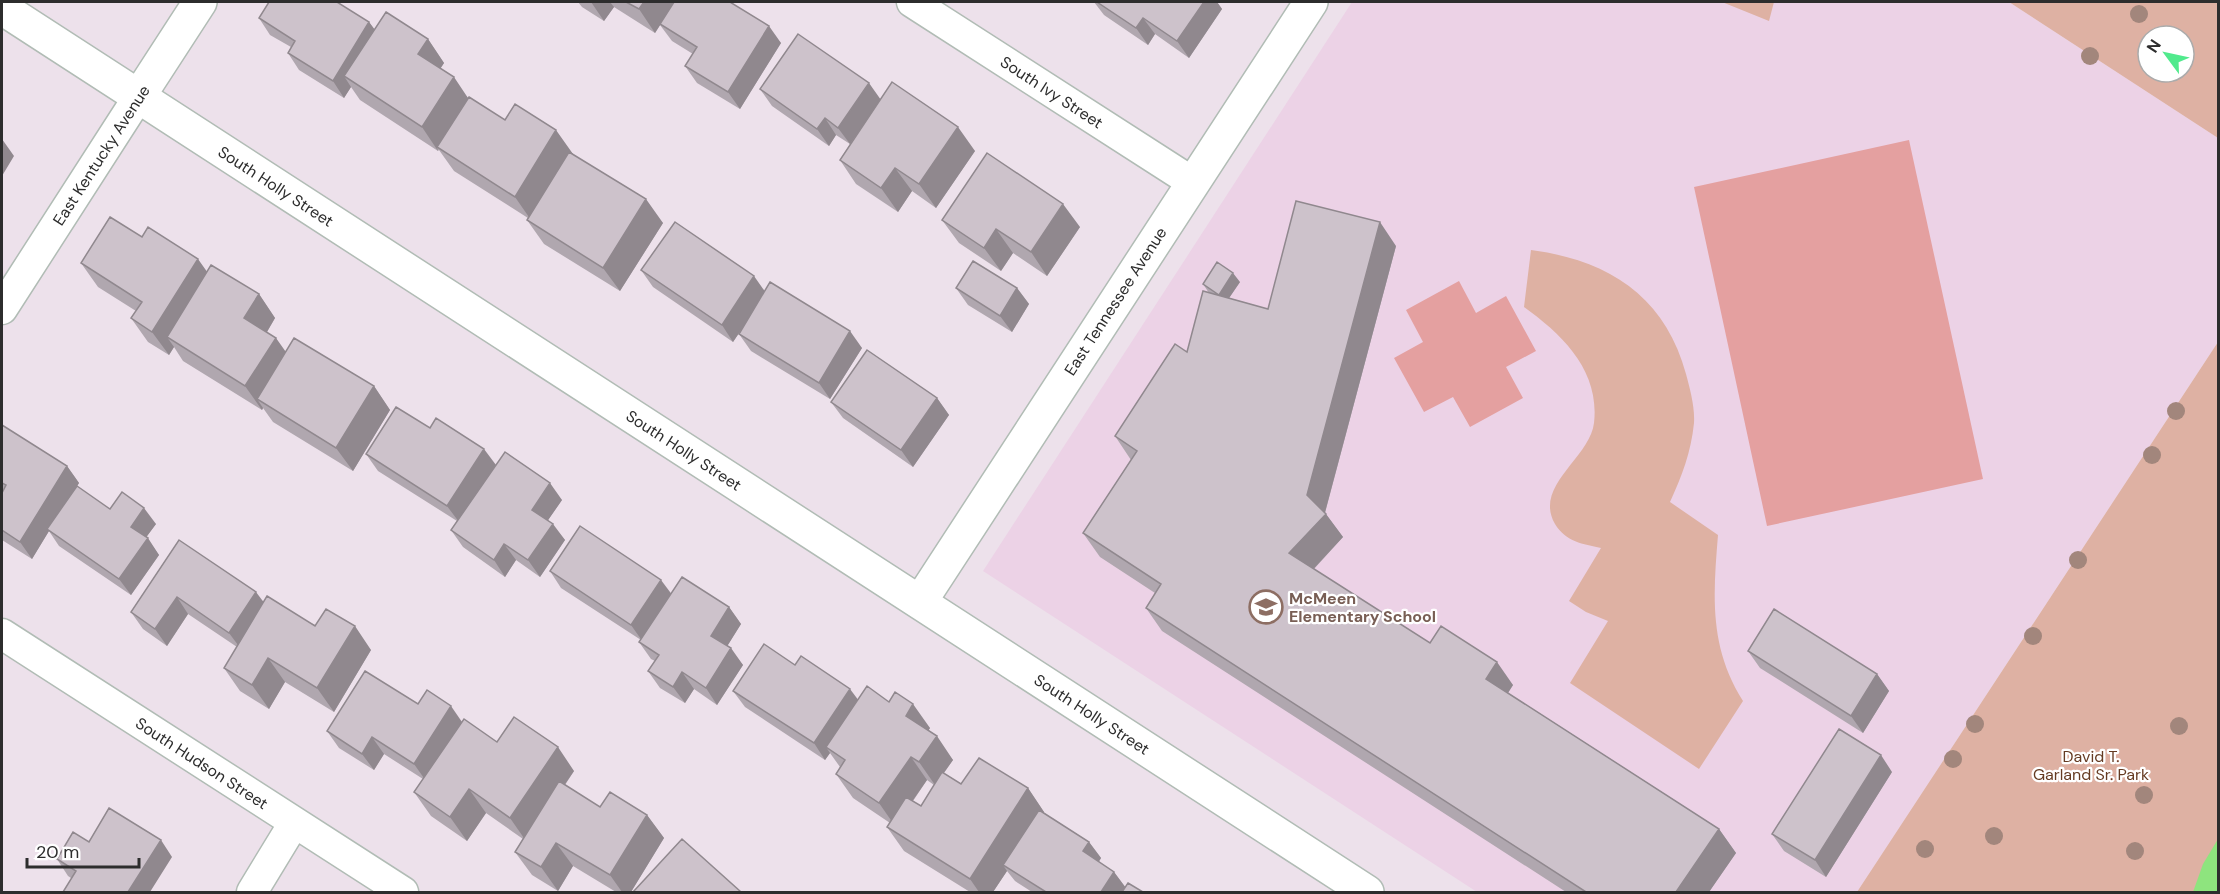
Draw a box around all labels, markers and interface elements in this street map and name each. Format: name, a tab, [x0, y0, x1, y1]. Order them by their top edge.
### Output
north arrow	[2136, 24, 2196, 84]
text: N	[2142, 35, 2166, 57]
street label: South Ivy Street	[996, 51, 1107, 133]
street label: East Kentucky Avenue	[48, 81, 155, 229]
street label: South Holly Street	[214, 141, 338, 232]
street label: East Tennessee Avenue	[1060, 223, 1171, 379]
street label: South Holly Street	[622, 405, 746, 496]
place label: McMeen Elementary School	[1289, 588, 1436, 627]
school or university icon: McMeen Elementary School	[1248, 589, 1284, 625]
street label: South Holly Street	[1030, 669, 1154, 760]
street label: South Hudson Street	[131, 713, 272, 814]
park label: David T. Garland Sr. Park	[2033, 746, 2149, 785]
scale bar	[27, 831, 140, 869]
text: 20 m	[36, 840, 79, 864]

